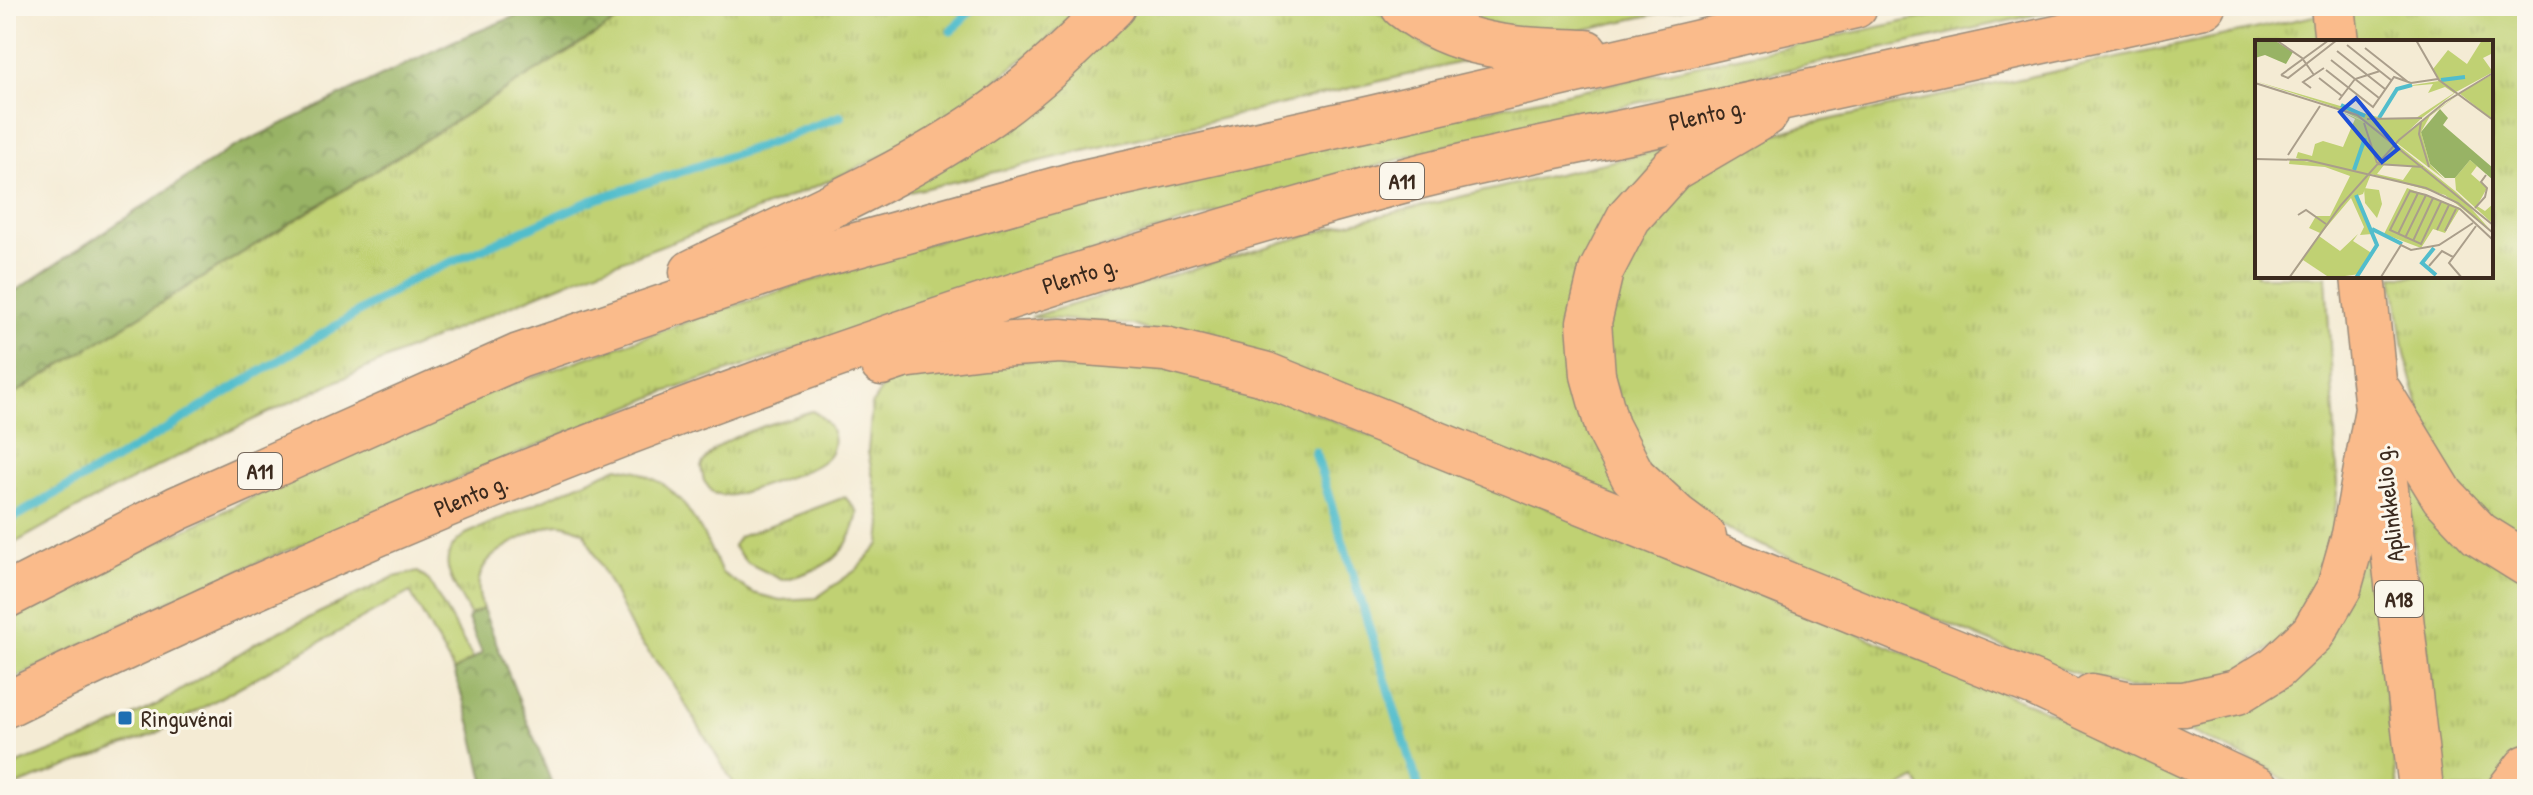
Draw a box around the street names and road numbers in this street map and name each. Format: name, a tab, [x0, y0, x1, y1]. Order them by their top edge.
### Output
street label: Plento g.	[1666, 90, 1749, 138]
road number: A11	[1380, 163, 1424, 199]
street label: Plento g.	[1038, 248, 1122, 302]
street label: Aplinkkelio g.	[2365, 444, 2411, 564]
road number: A11	[238, 453, 282, 489]
street label: Plento g.	[429, 465, 513, 525]
road number: A18	[2375, 581, 2423, 617]

